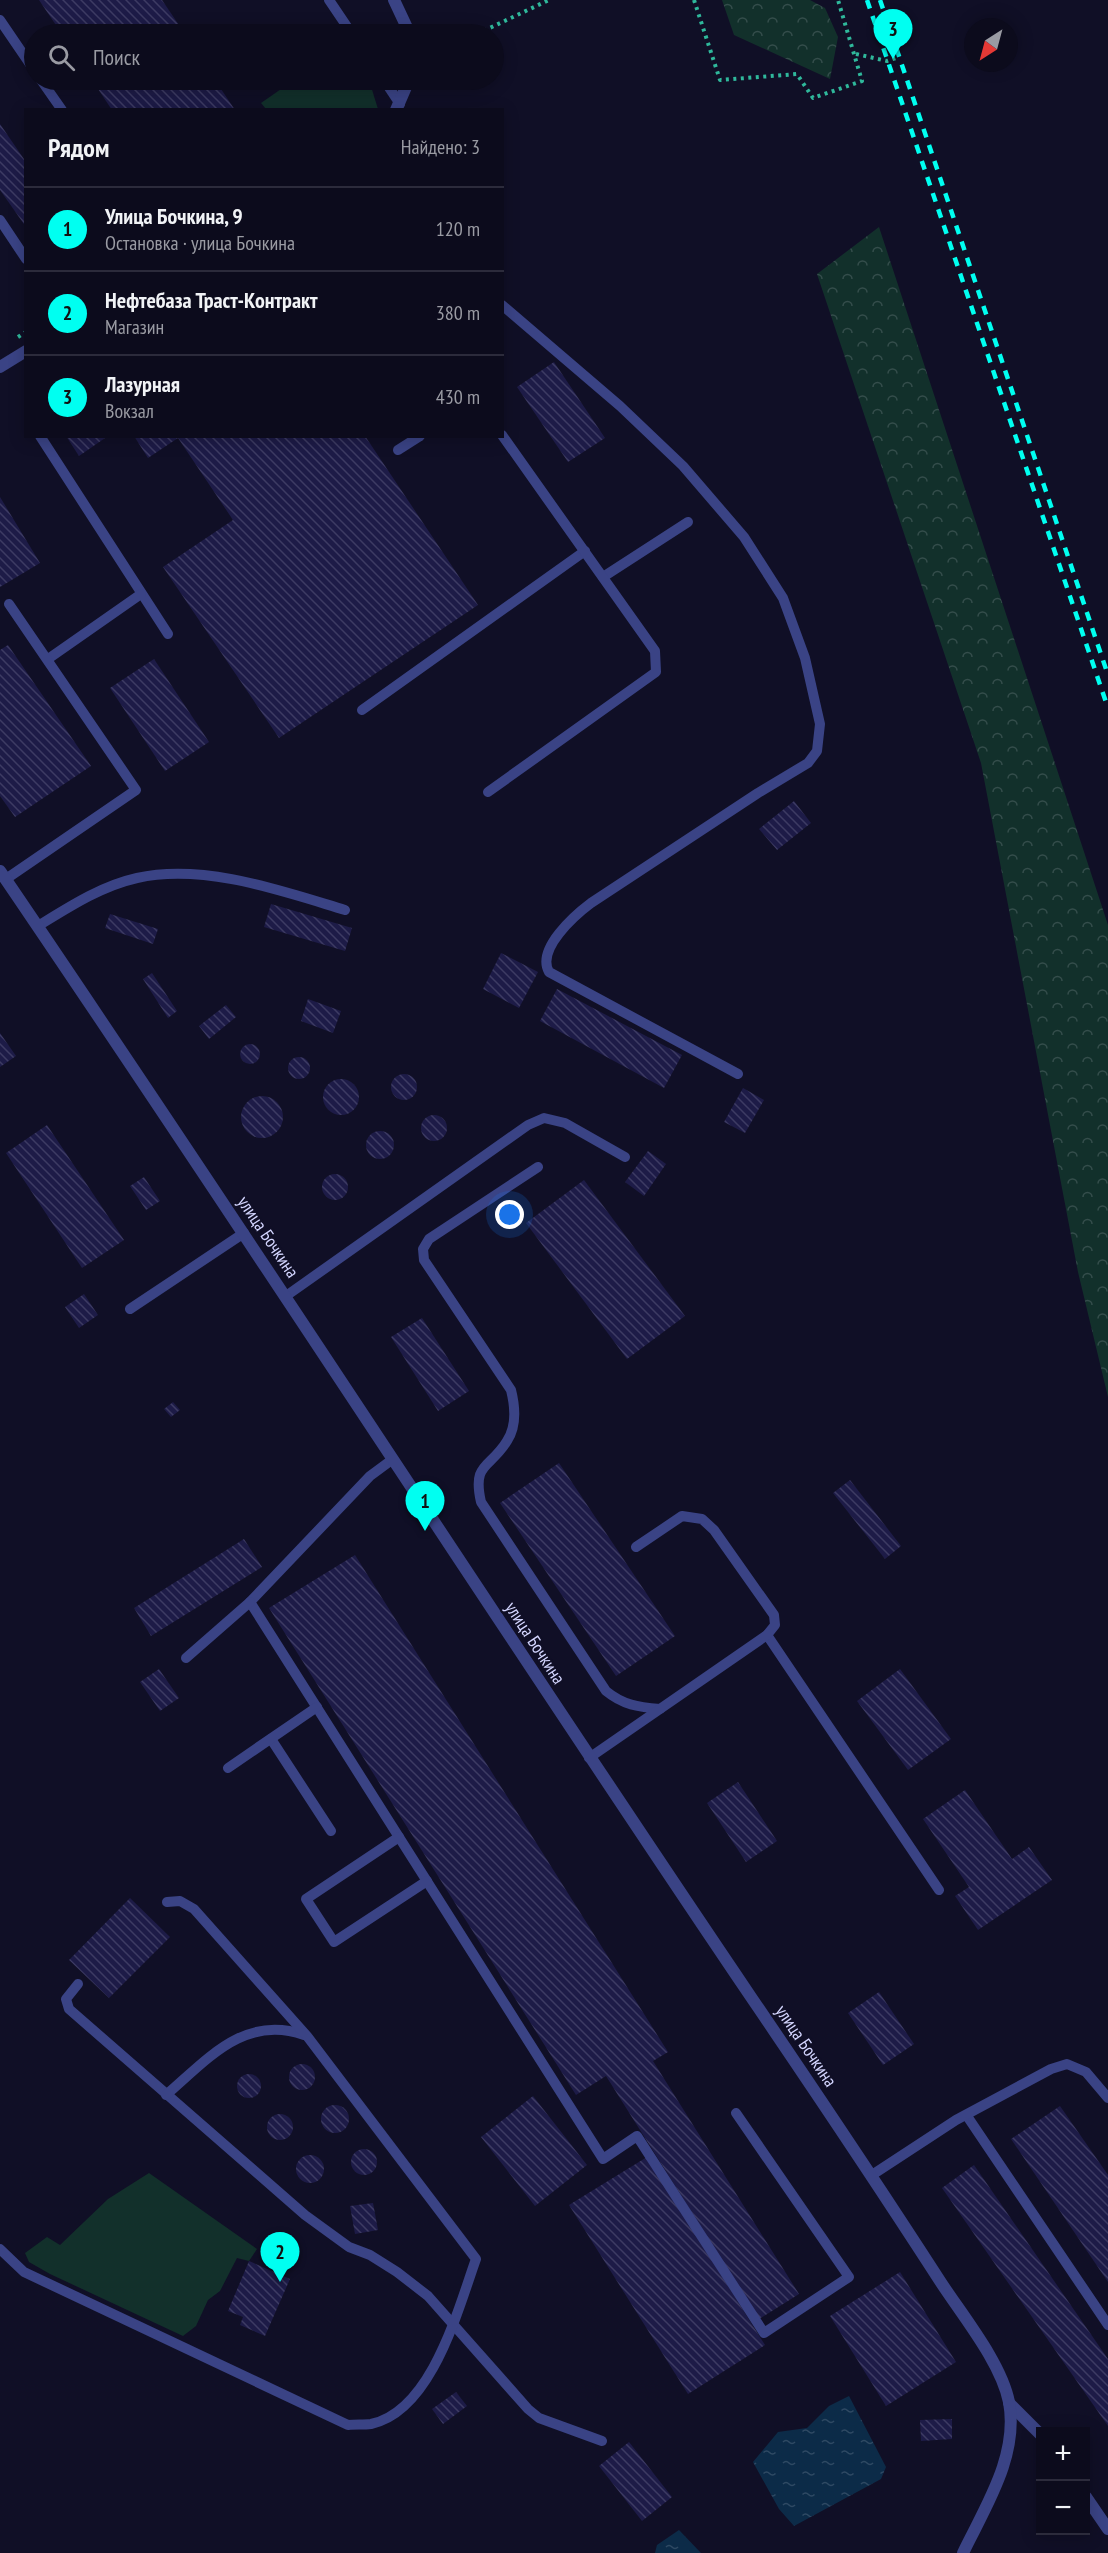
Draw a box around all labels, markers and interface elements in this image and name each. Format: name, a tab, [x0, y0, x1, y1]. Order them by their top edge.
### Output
pin: 3	[874, 10, 912, 59]
north arrow	[964, 18, 1018, 72]
search box	[24, 24, 504, 90]
icon: search	[45, 41, 78, 74]
text: Поиск	[93, 43, 140, 71]
text: Рядом	[48, 131, 109, 164]
text: Найдено: 3	[401, 134, 480, 160]
text: Улица Бочкина, 9	[105, 202, 243, 230]
text: 1	[63, 216, 72, 242]
text: 120 m	[436, 216, 480, 242]
text: Остановка · улица Бочкина	[105, 230, 295, 256]
text: Нефтебаза Траст-Контракт	[105, 286, 318, 314]
text: 2	[63, 300, 72, 326]
text: 380 m	[436, 300, 480, 326]
text: Магазин	[105, 314, 164, 340]
text: Лазурная	[105, 370, 180, 398]
text: 3	[63, 384, 72, 410]
text: 430 m	[436, 384, 480, 410]
text: Вокзал	[105, 398, 154, 424]
street label: улица Бочкина	[233, 1192, 304, 1282]
your location	[495, 1200, 524, 1229]
pin: 1	[406, 1482, 444, 1531]
street label: улица Бочкина	[500, 1597, 571, 1688]
street label: улица Бочкина	[771, 2001, 842, 2091]
pin: 2	[260, 2232, 300, 2282]
map controls	[1036, 2427, 1090, 2535]
button: +	[1036, 2427, 1090, 2481]
button: −	[1036, 2481, 1090, 2535]

